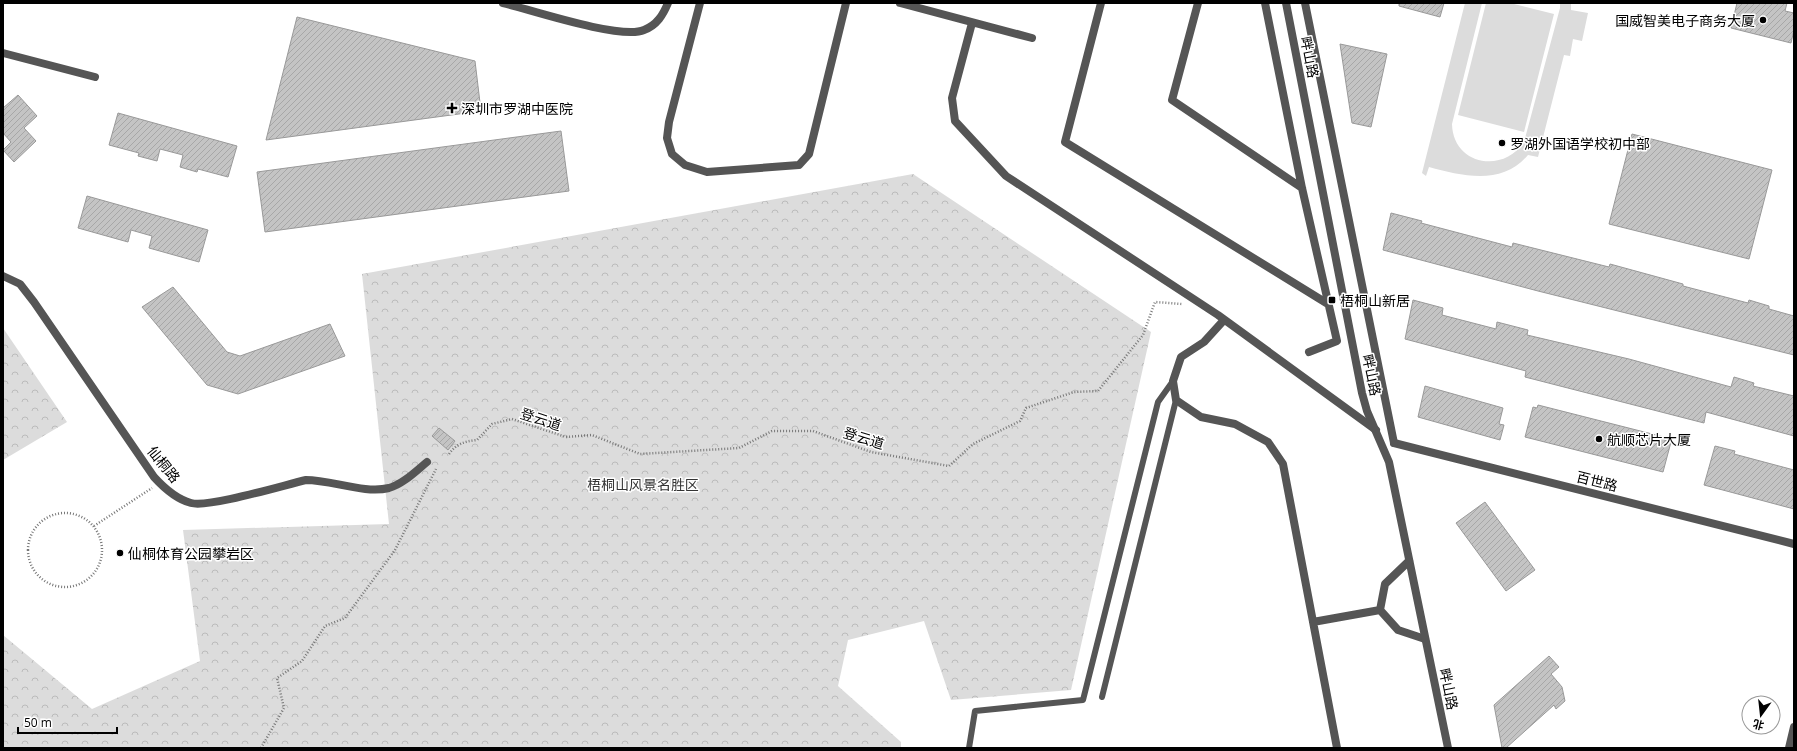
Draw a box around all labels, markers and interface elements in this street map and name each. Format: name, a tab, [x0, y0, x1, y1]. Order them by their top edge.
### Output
place label: 国威智美电子商务大厦	[1615, 11, 1755, 30]
marker: 国威智美电子商务大厦	[1758, 15, 1768, 25]
street label: 畔山路	[1297, 35, 1323, 79]
place label: 深圳市罗湖中医院	[461, 99, 573, 118]
marker: 深圳市罗湖中医院	[446, 102, 458, 114]
place label: 罗湖外国语学校初中部	[1510, 134, 1650, 153]
marker: 罗湖外国语学校初中部	[1497, 138, 1507, 148]
place label: 梧桐山新居	[1340, 291, 1410, 310]
marker: 梧桐山新居	[1327, 295, 1337, 305]
street label: 畔山路	[1358, 352, 1386, 398]
street label: 登云道	[518, 403, 564, 435]
street label: 登云道	[841, 423, 887, 453]
place label: 航顺芯片大厦	[1607, 430, 1691, 449]
marker: 航顺芯片大厦	[1594, 434, 1604, 444]
street label: 仙桐路	[143, 442, 185, 486]
street label: 百世路	[1574, 467, 1620, 495]
park label: 梧桐山风景名胜区	[587, 475, 699, 494]
place label: 仙桐体育公园攀岩区	[128, 544, 254, 563]
marker: 仙桐体育公园攀岩区	[115, 548, 125, 558]
street label: 畔山路	[1435, 666, 1463, 712]
north arrow	[1741, 695, 1781, 735]
scale bar	[18, 709, 117, 735]
text: 50 m	[24, 714, 52, 731]
text: 北	[1751, 716, 1766, 734]

